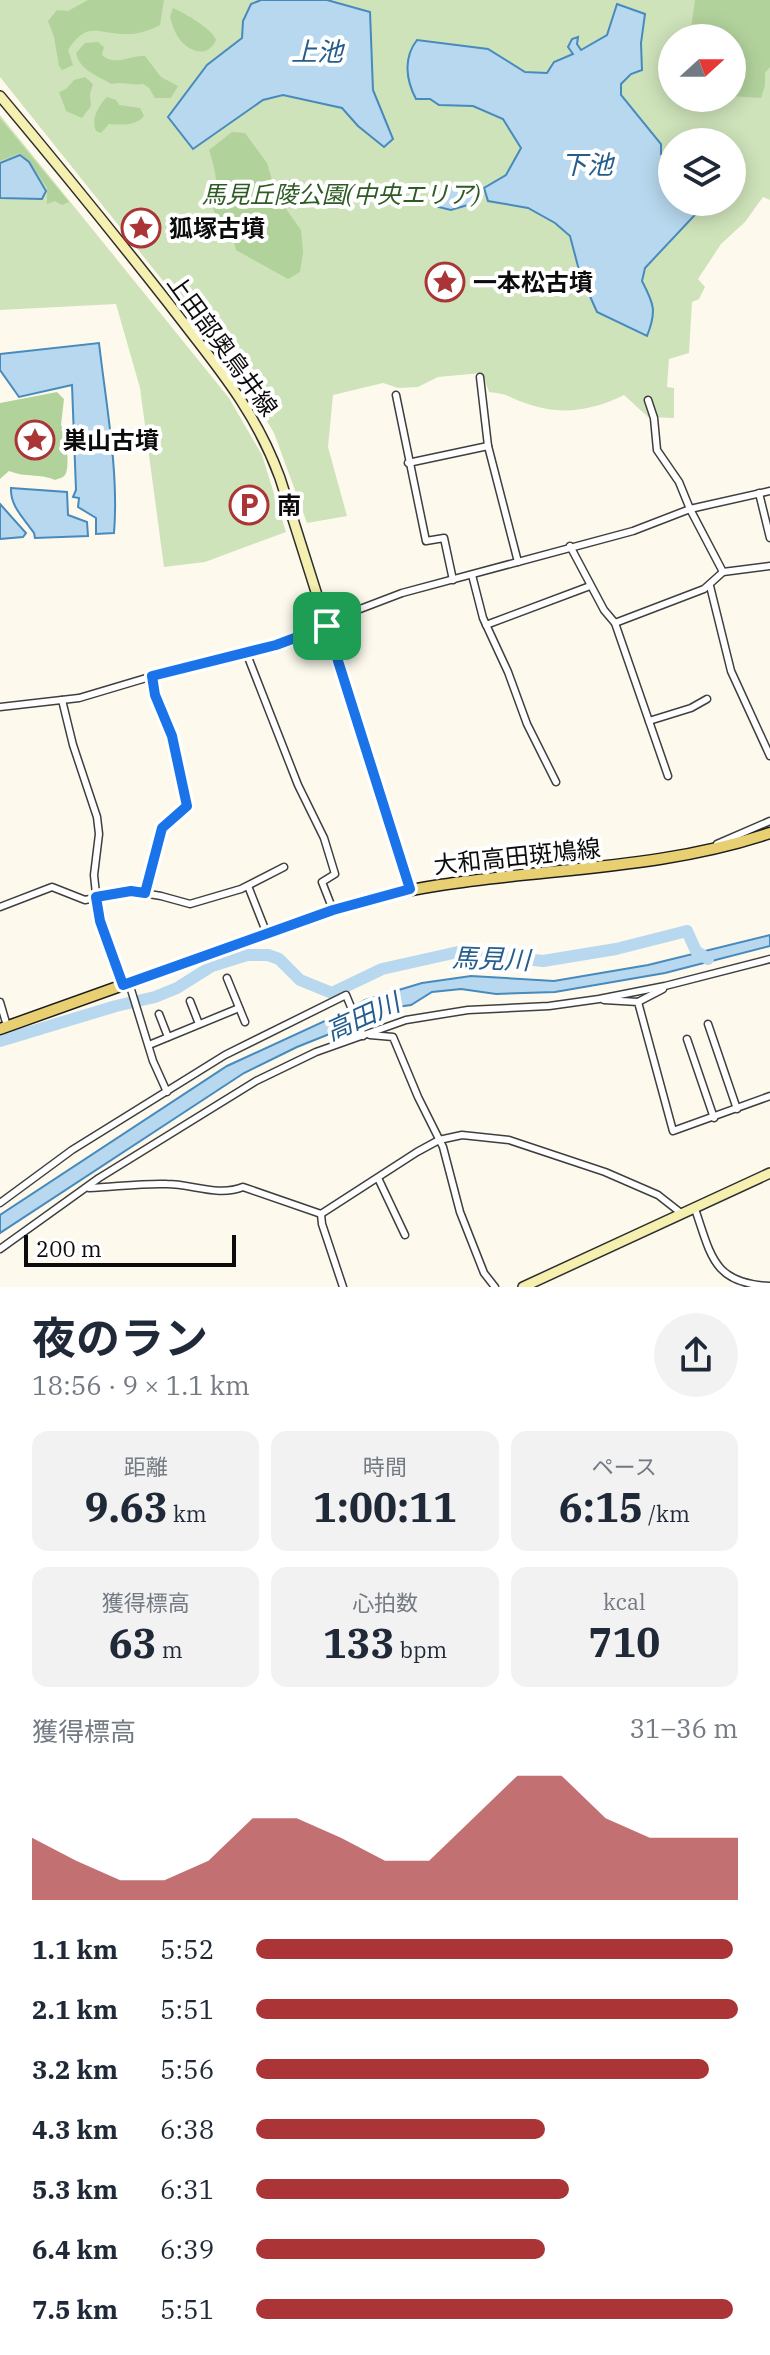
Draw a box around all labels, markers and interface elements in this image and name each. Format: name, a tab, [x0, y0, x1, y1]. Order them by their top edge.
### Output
north arrow	[658, 24, 746, 112]
map controls	[658, 24, 746, 216]
water label: 上池	[291, 34, 346, 68]
button: layers	[658, 128, 746, 216]
water label: 下池	[561, 147, 616, 181]
park label: 馬見丘陵公園(中央エリア)	[202, 178, 480, 210]
place icon: 狐塚古墳	[120, 207, 162, 249]
place label: 狐塚古墳	[169, 212, 265, 244]
place icon: 一本松古墳	[424, 261, 466, 303]
place label: 一本松古墳	[473, 266, 593, 298]
street label: 上田部奥鳥井線	[161, 268, 285, 422]
place icon: 巣山古墳	[14, 419, 56, 461]
place label: 巣山古墳	[63, 424, 159, 456]
parking icon: 南	[228, 484, 270, 526]
place label: 南	[277, 489, 301, 521]
pin	[293, 592, 361, 660]
icon: arrive	[305, 604, 349, 648]
street label: 大和高田斑鳩線	[432, 831, 602, 881]
water label: 馬見川	[451, 940, 534, 976]
water label: 高田川	[319, 983, 407, 1047]
scale bar	[24, 1231, 236, 1267]
text: 200 m	[36, 1234, 102, 1263]
text: 夜のラン	[32, 1309, 208, 1366]
button: share	[654, 1313, 738, 1397]
text: 18:56 · 9 × 1.1 km	[32, 1368, 250, 1402]
text: 距離	[124, 1452, 168, 1481]
text: 時間	[363, 1452, 407, 1481]
text: ペース	[592, 1452, 657, 1481]
text: 9.63	[85, 1481, 168, 1533]
text: 1:00:11	[313, 1481, 457, 1533]
text: 6:15	[559, 1481, 643, 1533]
text: km	[168, 1499, 207, 1528]
text: /km	[643, 1499, 690, 1528]
text: kcal	[603, 1587, 646, 1616]
text: 獲得標高	[102, 1588, 190, 1617]
text: 心拍数	[352, 1588, 418, 1617]
text: 710	[588, 1616, 660, 1668]
text: 63	[109, 1617, 157, 1669]
text: 133	[323, 1617, 395, 1669]
text: m	[157, 1635, 183, 1664]
text: bpm	[395, 1635, 447, 1664]
text: 31–36 m	[630, 1711, 738, 1745]
text: 獲得標高	[32, 1714, 136, 1748]
text: 1.1 km	[32, 1932, 118, 1966]
text: 5:52	[160, 1932, 214, 1966]
text: 2.1 km	[32, 1992, 118, 2026]
text: 5:51	[160, 1992, 214, 2026]
text: 3.2 km	[32, 2052, 118, 2086]
text: 5:56	[160, 2052, 214, 2086]
text: 4.3 km	[32, 2112, 118, 2146]
text: 6:38	[160, 2112, 214, 2146]
text: 5.3 km	[32, 2172, 118, 2206]
text: 6:31	[160, 2172, 214, 2206]
text: 6.4 km	[32, 2232, 118, 2266]
text: 6:39	[160, 2232, 214, 2266]
text: 7.5 km	[32, 2292, 118, 2326]
text: 5:51	[160, 2292, 214, 2326]

